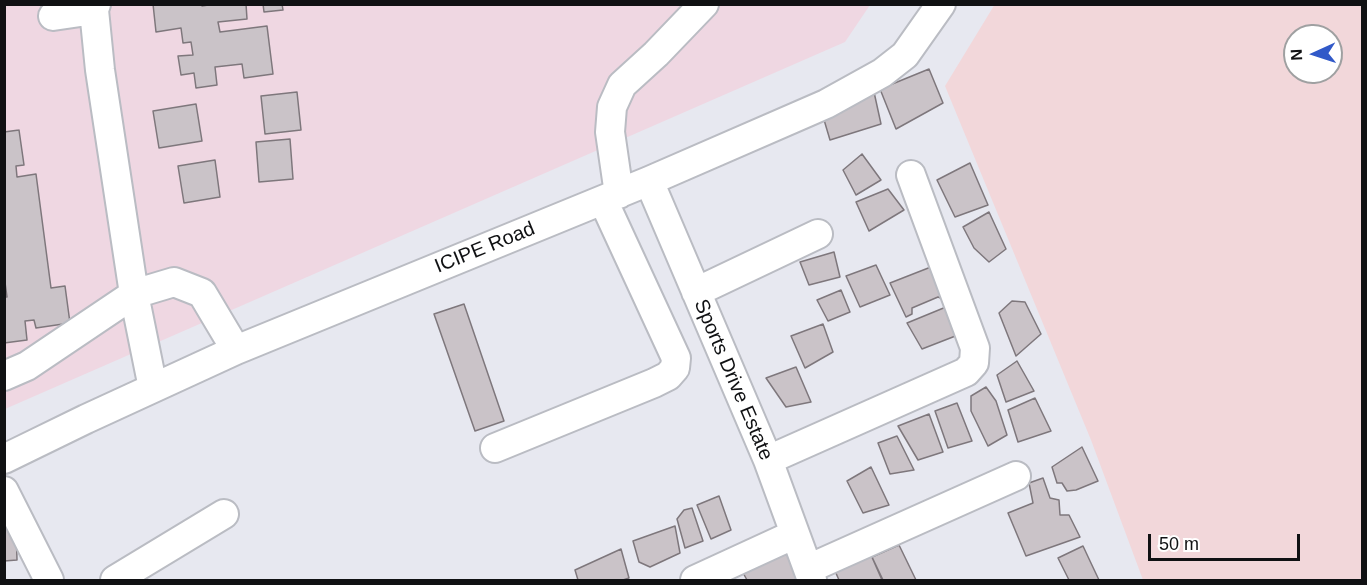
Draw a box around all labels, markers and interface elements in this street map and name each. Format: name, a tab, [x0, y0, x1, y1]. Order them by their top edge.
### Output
north arrow	[1283, 24, 1343, 84]
text: N	[1288, 49, 1305, 61]
street label: ICIPE Road	[432, 217, 538, 279]
street label: Sports Drive Estate	[688, 296, 778, 464]
scale bar	[1151, 522, 1302, 560]
text: 50 m	[1159, 534, 1199, 554]

